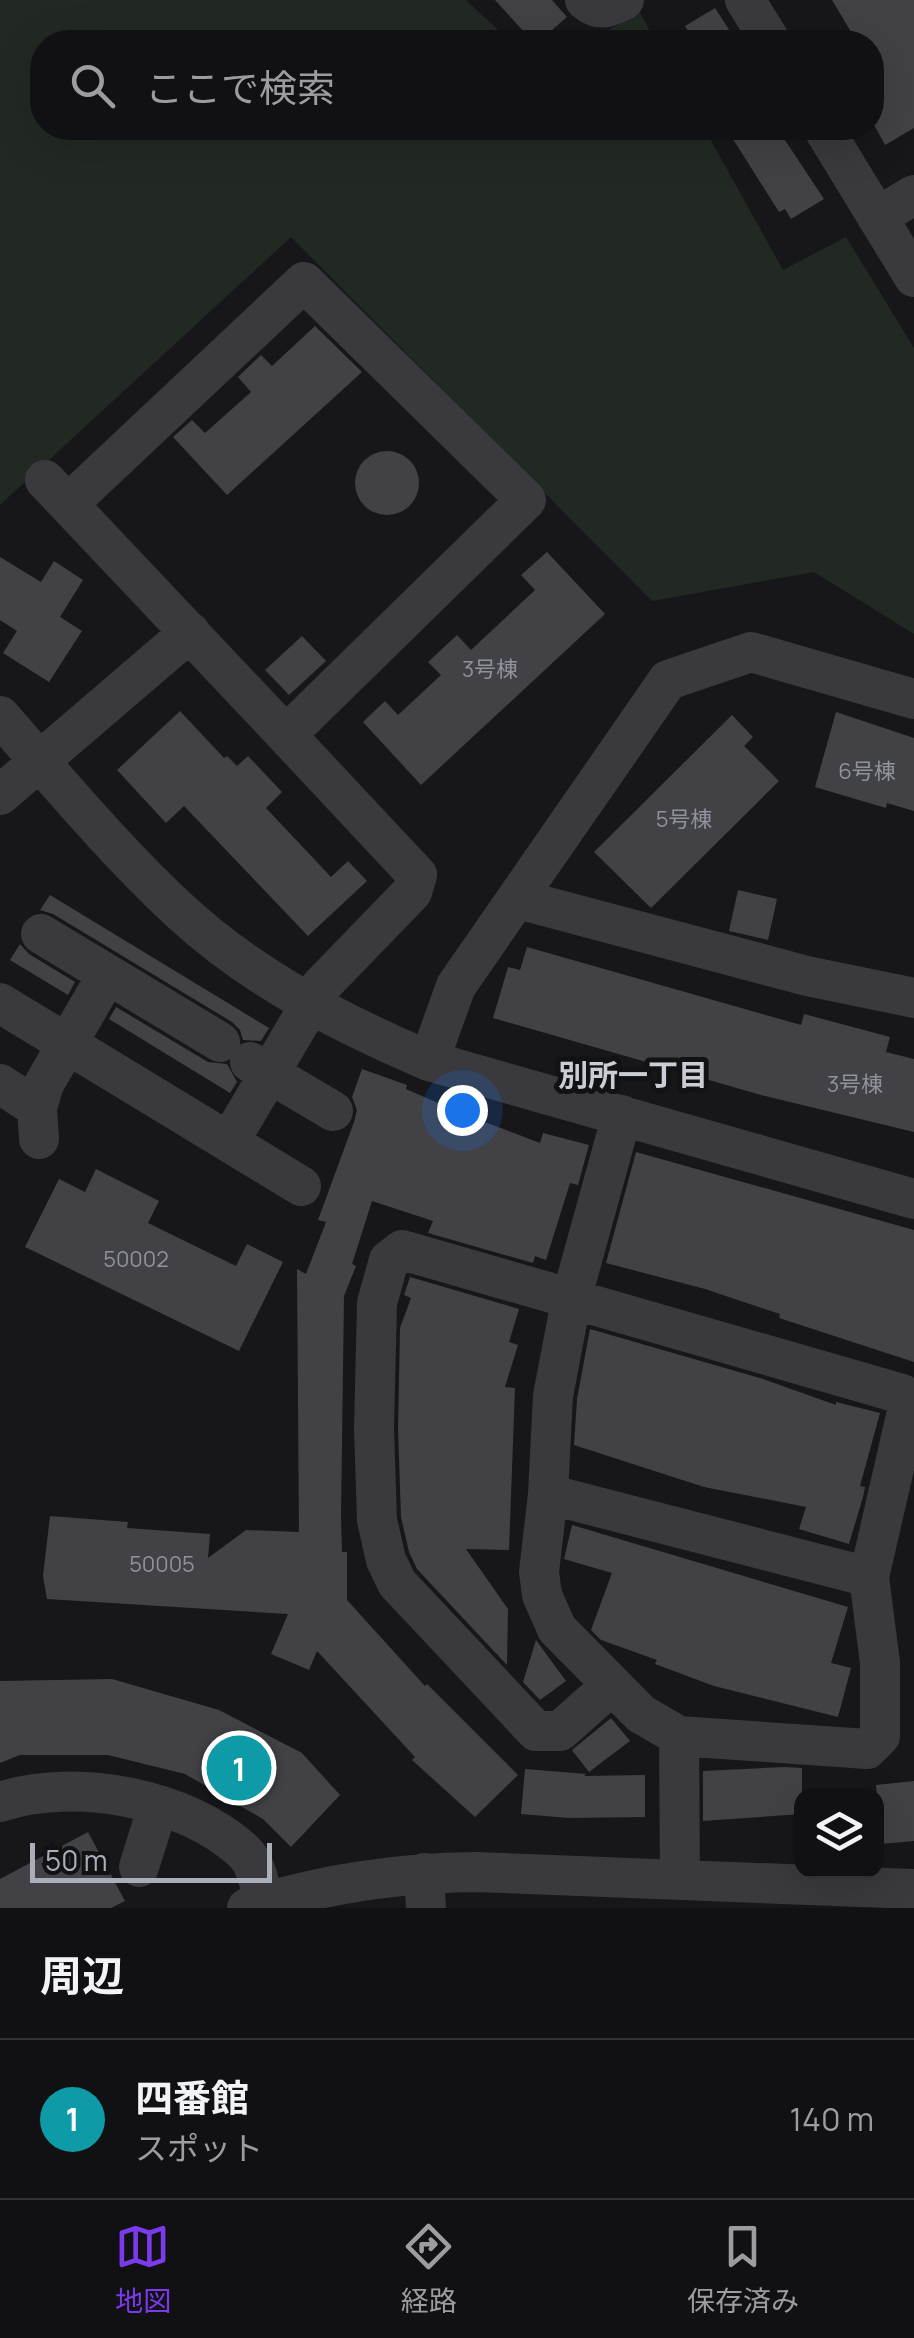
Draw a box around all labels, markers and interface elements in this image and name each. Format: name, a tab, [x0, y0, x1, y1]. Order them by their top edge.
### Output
search box	[30, 30, 884, 140]
icon: search	[65, 58, 120, 113]
text: ここで検索	[145, 61, 335, 113]
house number: 3号棟	[462, 654, 518, 684]
house number: 6号棟	[838, 756, 896, 786]
house number: 5号棟	[656, 804, 712, 834]
district label: 別所一丁目	[558, 1054, 708, 1095]
house number: 3号棟	[827, 1069, 883, 1099]
your location	[437, 1085, 488, 1136]
house number: 50002	[103, 1244, 169, 1274]
house number: 50005	[129, 1549, 195, 1579]
pin: 1	[206, 1730, 272, 1806]
map controls	[794, 1788, 884, 1878]
button: layers	[794, 1788, 884, 1878]
scale bar	[30, 1838, 272, 1882]
text: 50 m	[45, 1841, 108, 1879]
text: 周辺	[40, 1946, 124, 2004]
text: 四番館	[135, 2071, 249, 2123]
text: 1	[65, 2097, 80, 2141]
text: 140 m	[790, 2097, 874, 2141]
text: スポット	[135, 2126, 263, 2170]
tab: 地図	[115, 2219, 171, 2319]
tab: 経路	[401, 2219, 457, 2319]
tab: 保存済み	[687, 2219, 799, 2319]

